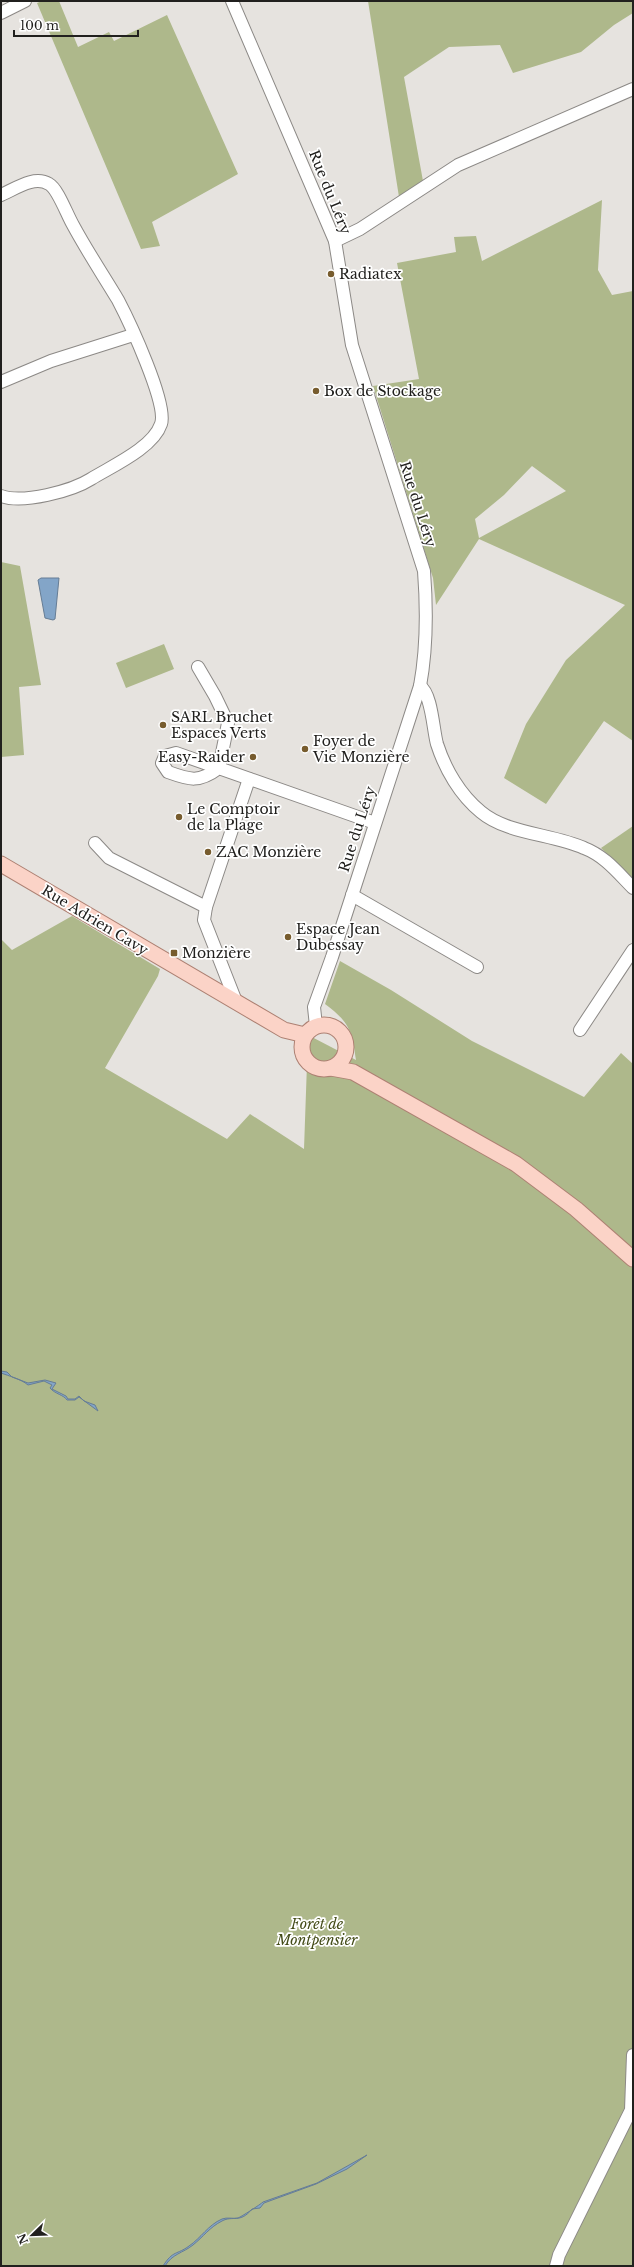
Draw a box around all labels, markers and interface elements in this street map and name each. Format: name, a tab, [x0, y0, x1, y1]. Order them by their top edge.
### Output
scale bar	[14, 12, 138, 38]
text: 100 m	[20, 18, 59, 33]
street label: Rue du Léry	[305, 147, 355, 237]
place label: Radiatex	[339, 265, 402, 283]
marker: Radiatex	[326, 269, 336, 279]
place label: Box de Stockage	[324, 382, 441, 400]
marker: Box de Stockage	[311, 386, 321, 396]
street label: Rue du Léry	[396, 459, 440, 549]
place label: SARL Bruchet Espaces Verts	[171, 708, 273, 742]
marker: SARL Bruchet Espaces Verts	[158, 720, 168, 730]
place label: Foyer de Vie Monzière	[312, 732, 410, 766]
marker: Foyer de Vie Monzière	[300, 744, 310, 754]
place label: Easy-Raider	[158, 748, 245, 766]
marker: Easy-Raider	[248, 752, 258, 762]
street label: Rue du Léry	[335, 784, 379, 874]
place label: Le Comptoir de la Plage	[187, 800, 280, 834]
marker: Le Comptoir de la Plage	[174, 812, 184, 822]
place label: ZAC Monzière	[216, 843, 321, 861]
marker: ZAC Monzière	[203, 847, 213, 857]
street label: Rue Adrien Cavy	[38, 881, 152, 959]
place label: Espace Jean Dubessay	[296, 920, 380, 954]
marker: Espace Jean Dubessay	[283, 932, 293, 942]
place label: Monzière	[182, 944, 251, 962]
marker: Monzière	[169, 948, 179, 958]
park label: Forêt de Montpensier	[276, 1915, 358, 1949]
north arrow	[12, 2215, 52, 2255]
text: N	[14, 2231, 31, 2246]

